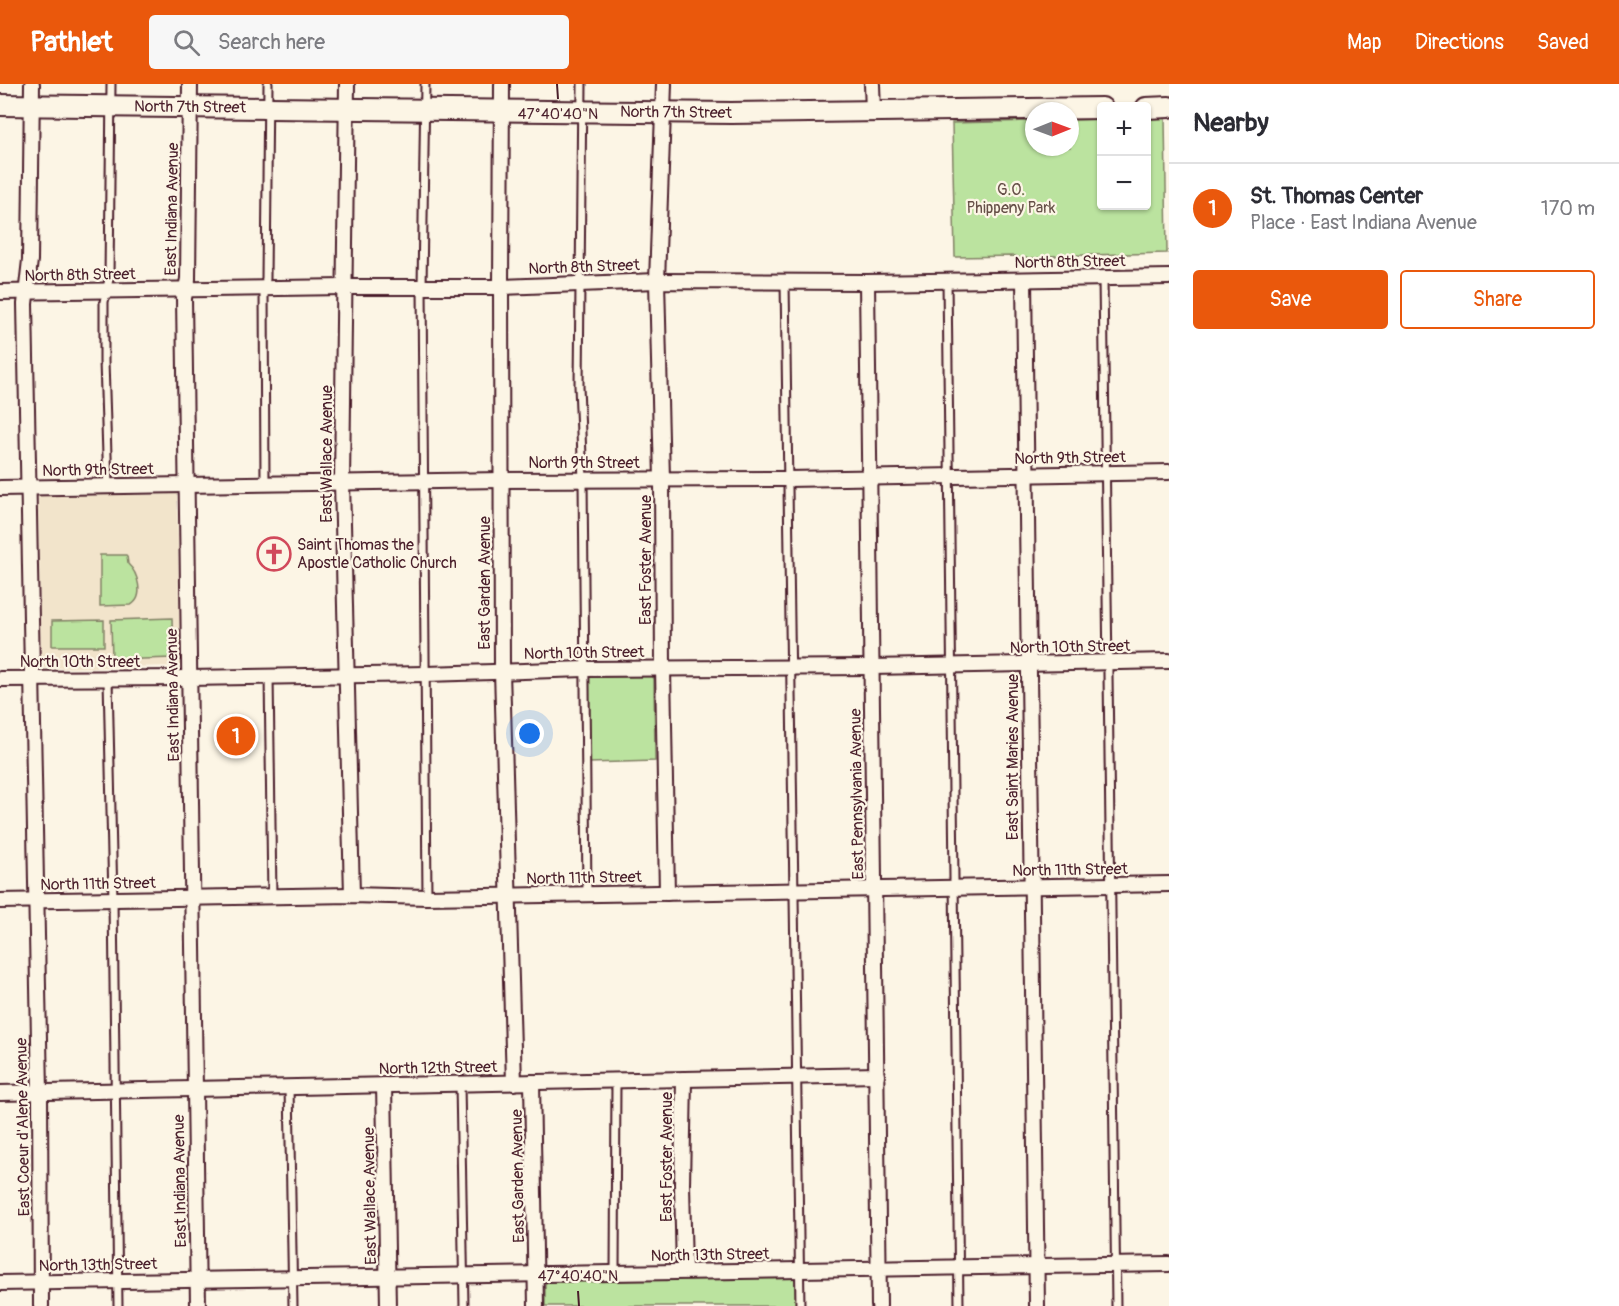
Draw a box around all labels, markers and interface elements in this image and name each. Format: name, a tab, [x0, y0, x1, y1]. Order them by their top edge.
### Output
search box	[149, 15, 569, 69]
text: Pathlet	[30, 25, 113, 60]
icon: search	[170, 26, 203, 59]
text: Search here	[218, 28, 325, 56]
text: Map	[1347, 29, 1382, 56]
text: Directions	[1415, 29, 1504, 56]
text: Saved	[1537, 29, 1589, 56]
street label: North 7th Street	[134, 96, 247, 118]
street label: North 7th Street	[620, 102, 733, 123]
north arrow	[1025, 102, 1079, 156]
map controls	[1097, 102, 1151, 210]
button: +	[1097, 102, 1151, 156]
text: 47°40'40"N	[518, 105, 598, 124]
text: Nearby	[1193, 107, 1269, 139]
street label: East Indiana Avenue	[161, 142, 183, 276]
button: −	[1097, 156, 1151, 210]
park label: G.O. Phippeny Park	[966, 180, 1056, 218]
text: St. Thomas Center	[1250, 182, 1423, 210]
text: 1	[1209, 196, 1216, 221]
text: 170 m	[1541, 196, 1595, 221]
text: Place · East Indiana Avenue	[1250, 210, 1477, 235]
street label: North 8th Street	[1014, 251, 1126, 273]
street label: North 8th Street	[528, 255, 641, 279]
street label: North 8th Street	[24, 264, 136, 286]
button: Save	[1193, 270, 1388, 329]
button: Share	[1400, 270, 1595, 329]
street label: East Wallace Avenue	[317, 385, 337, 523]
street label: North 9th Street	[1014, 447, 1127, 469]
street label: North 9th Street	[528, 453, 640, 473]
street label: North 9th Street	[42, 459, 155, 481]
street label: East Foster Avenue	[636, 495, 656, 625]
street label: East Garden Avenue	[475, 516, 495, 650]
place label: Saint Thomas the Apostle Catholic Church	[297, 535, 457, 573]
church icon: Saint Thomas the Apostle Catholic Church	[256, 536, 292, 572]
street label: East Indiana Avenue	[162, 628, 184, 762]
street label: North 10th Street	[1010, 636, 1131, 658]
street label: North 10th Street	[524, 642, 645, 664]
street label: North 10th Street	[20, 652, 141, 672]
street label: East Saint Maries Avenue	[1003, 674, 1023, 840]
street label: East Pennsylvania Avenue	[846, 708, 868, 880]
pin: 1	[216, 714, 256, 758]
your location	[515, 719, 544, 748]
street label: North 11th Street	[1012, 859, 1129, 881]
street label: North 11th Street	[526, 867, 643, 889]
street label: North 11th Street	[40, 873, 157, 895]
street label: East Coeur d'Alene Avenue	[11, 1037, 35, 1217]
street label: North 12th Street	[379, 1057, 498, 1079]
street label: East Foster Avenue	[657, 1092, 677, 1222]
street label: East Garden Avenue	[507, 1109, 529, 1243]
street label: East Indiana Avenue	[169, 1114, 191, 1248]
street label: East Wallace Avenue	[359, 1127, 381, 1265]
street label: North 13th Street	[651, 1244, 770, 1266]
street label: North 13th Street	[39, 1254, 158, 1276]
text: 47°40'40"N	[538, 1267, 618, 1286]

